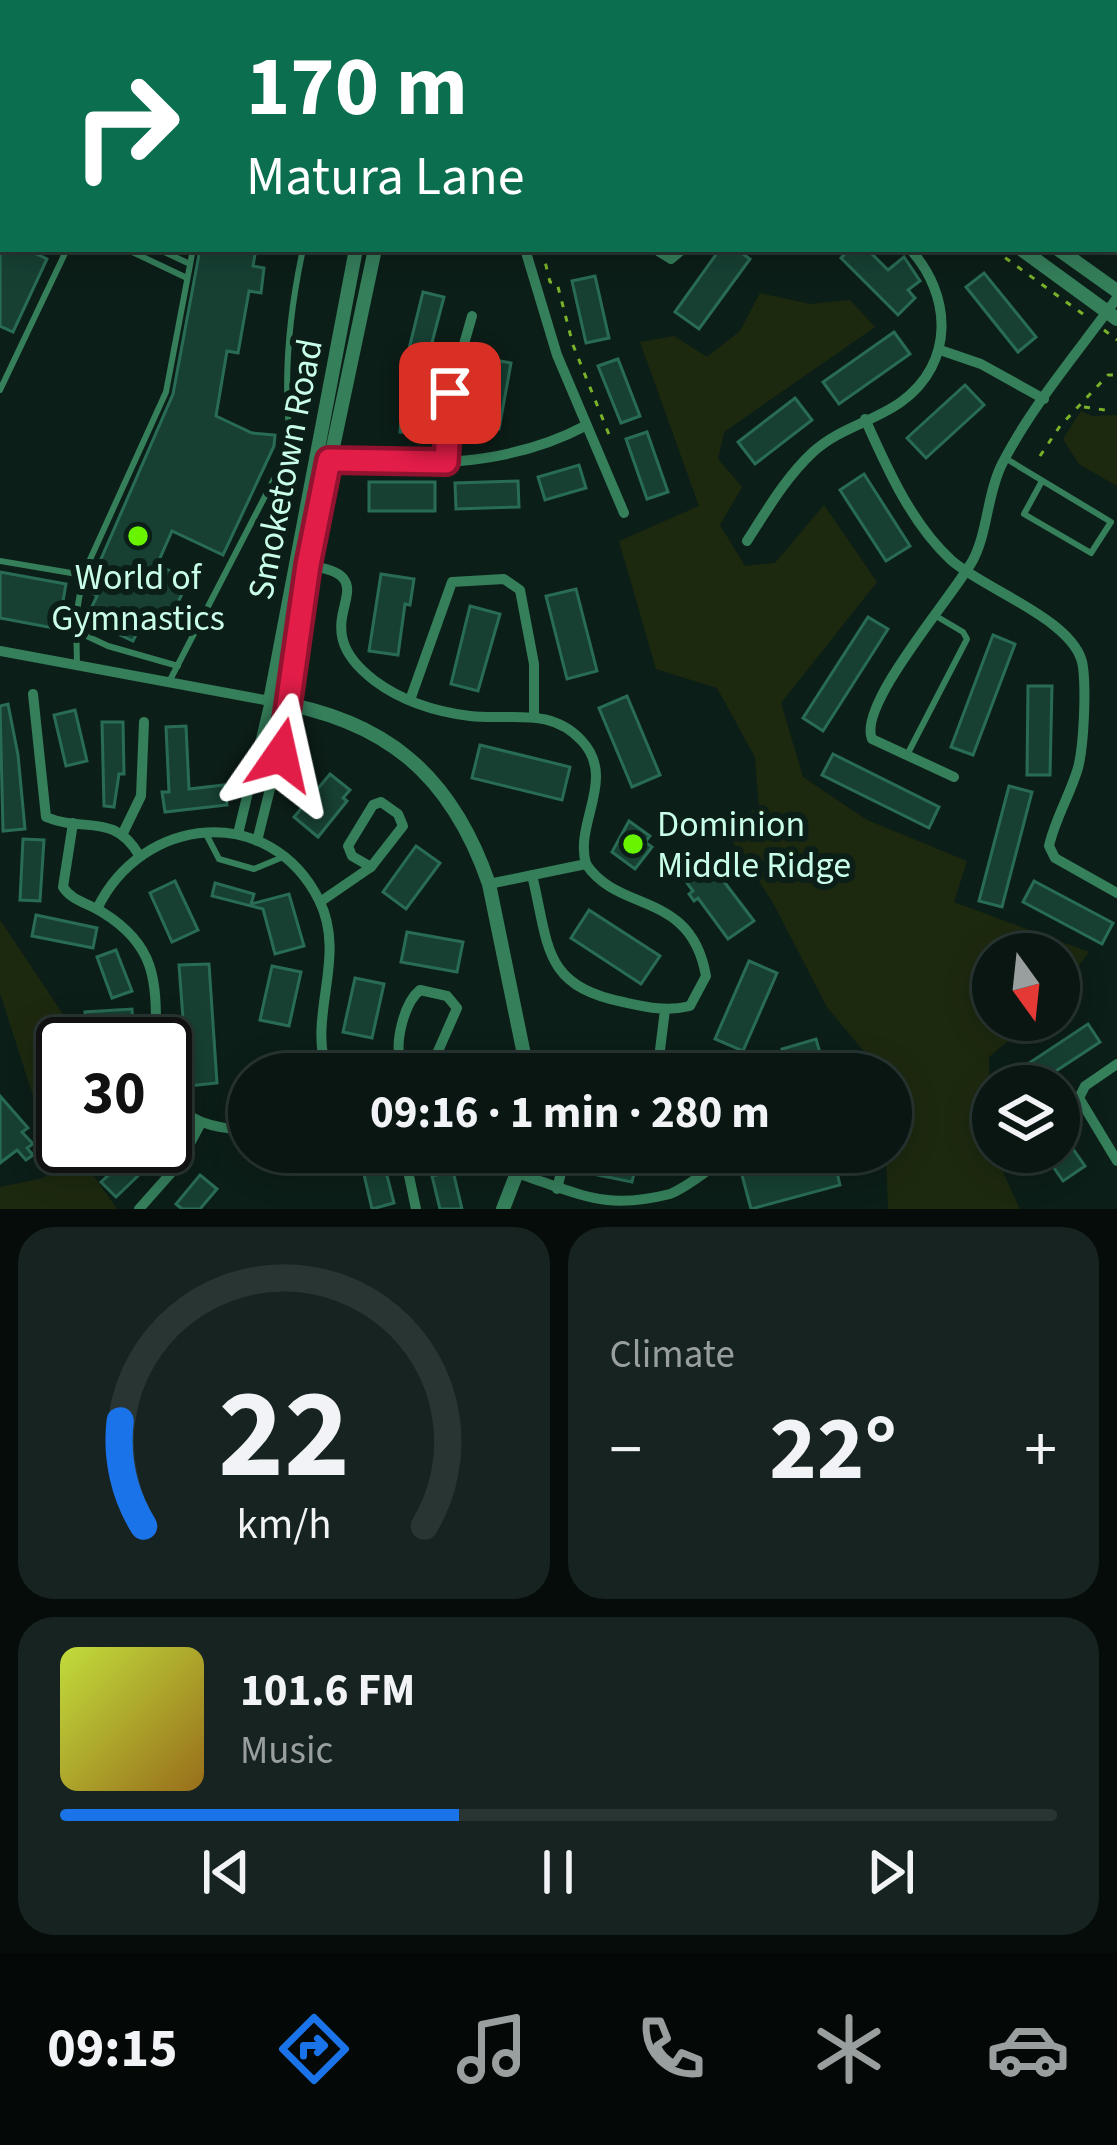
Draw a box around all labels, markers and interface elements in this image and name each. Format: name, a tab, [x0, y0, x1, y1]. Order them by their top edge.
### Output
text: 170 m	[246, 28, 468, 148]
icon: right	[48, 48, 204, 204]
text: Matura Lane	[246, 139, 525, 216]
street label: Smoketown Road	[235, 335, 336, 604]
pin	[399, 342, 501, 444]
icon: arrive	[417, 360, 483, 426]
marker: World of Gymnastics	[125, 523, 151, 549]
place label: World of Gymnastics	[51, 552, 225, 644]
position arrow	[218, 692, 344, 818]
place label: Dominion Middle Ridge	[657, 799, 851, 891]
marker: Dominion Middle Ridge	[620, 831, 646, 857]
north arrow	[972, 933, 1080, 1041]
map controls	[972, 933, 1080, 1173]
speed limit sign: 30	[36, 1017, 192, 1173]
button: layers	[972, 1065, 1080, 1173]
text: 09:16 · 1 min · 280 m	[370, 1081, 770, 1145]
text: Climate	[610, 1327, 735, 1383]
text: 22	[218, 1347, 350, 1525]
text: 22°	[769, 1386, 897, 1514]
text: −	[610, 1403, 642, 1497]
text: +	[1024, 1403, 1057, 1497]
text: km/h	[236, 1494, 331, 1555]
text: 101.6 FM	[240, 1659, 415, 1723]
text: Music	[240, 1723, 333, 1779]
icon: previous	[193, 1839, 259, 1905]
icon: pause	[525, 1839, 591, 1905]
icon: next	[858, 1839, 924, 1905]
icon: directions	[272, 2007, 356, 2091]
icon: music	[450, 2007, 534, 2091]
icon: phone	[629, 2007, 713, 2091]
icon: climate	[807, 2007, 891, 2091]
icon: car	[986, 2007, 1070, 2091]
text: 09:15	[47, 2011, 177, 2088]

